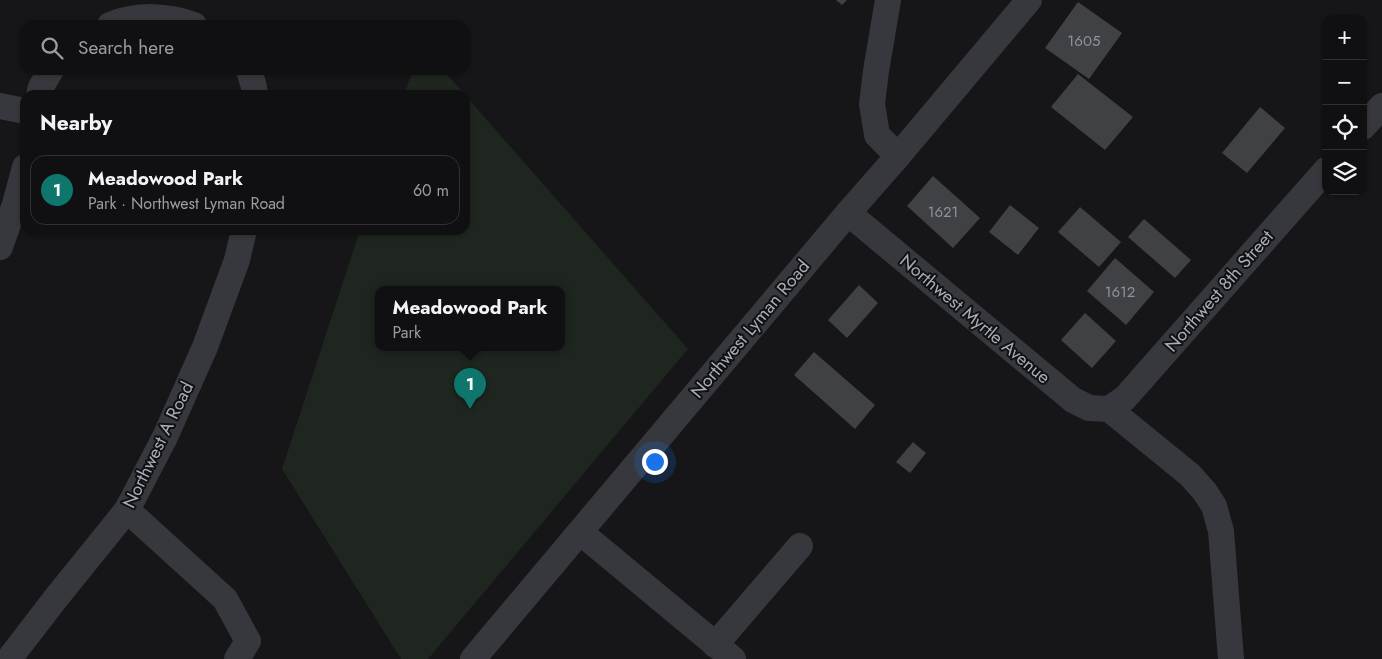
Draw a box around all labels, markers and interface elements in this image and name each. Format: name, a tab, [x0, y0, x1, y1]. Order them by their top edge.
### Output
map controls	[1322, 15, 1367, 195]
button: +	[1322, 15, 1367, 60]
search box	[20, 20, 470, 75]
house number: 1605	[1068, 30, 1100, 52]
icon: search	[38, 34, 66, 62]
text: Search here	[78, 34, 174, 61]
button: −	[1322, 60, 1367, 105]
button: locate	[1322, 105, 1367, 150]
text: Nearby	[40, 108, 112, 138]
button: layers	[1322, 150, 1367, 195]
text: Meadowood Park	[88, 165, 243, 192]
text: 1	[53, 179, 61, 202]
text: 60 m	[413, 179, 449, 202]
text: Park · Northwest Lyman Road	[88, 192, 285, 215]
house number: 1621	[928, 201, 958, 223]
street label: Northwest 8th Street	[1159, 224, 1280, 358]
street label: Northwest Myrtle Avenue	[894, 248, 1056, 390]
street label: Northwest Lyman Road	[684, 254, 816, 404]
house number: 1612	[1105, 281, 1135, 303]
popup	[375, 286, 565, 351]
text: Meadowood Park	[392, 294, 548, 321]
text: Park	[392, 321, 421, 344]
pin: 1	[454, 368, 486, 409]
street label: Northwest A Road	[116, 377, 200, 513]
your location	[642, 449, 668, 475]

